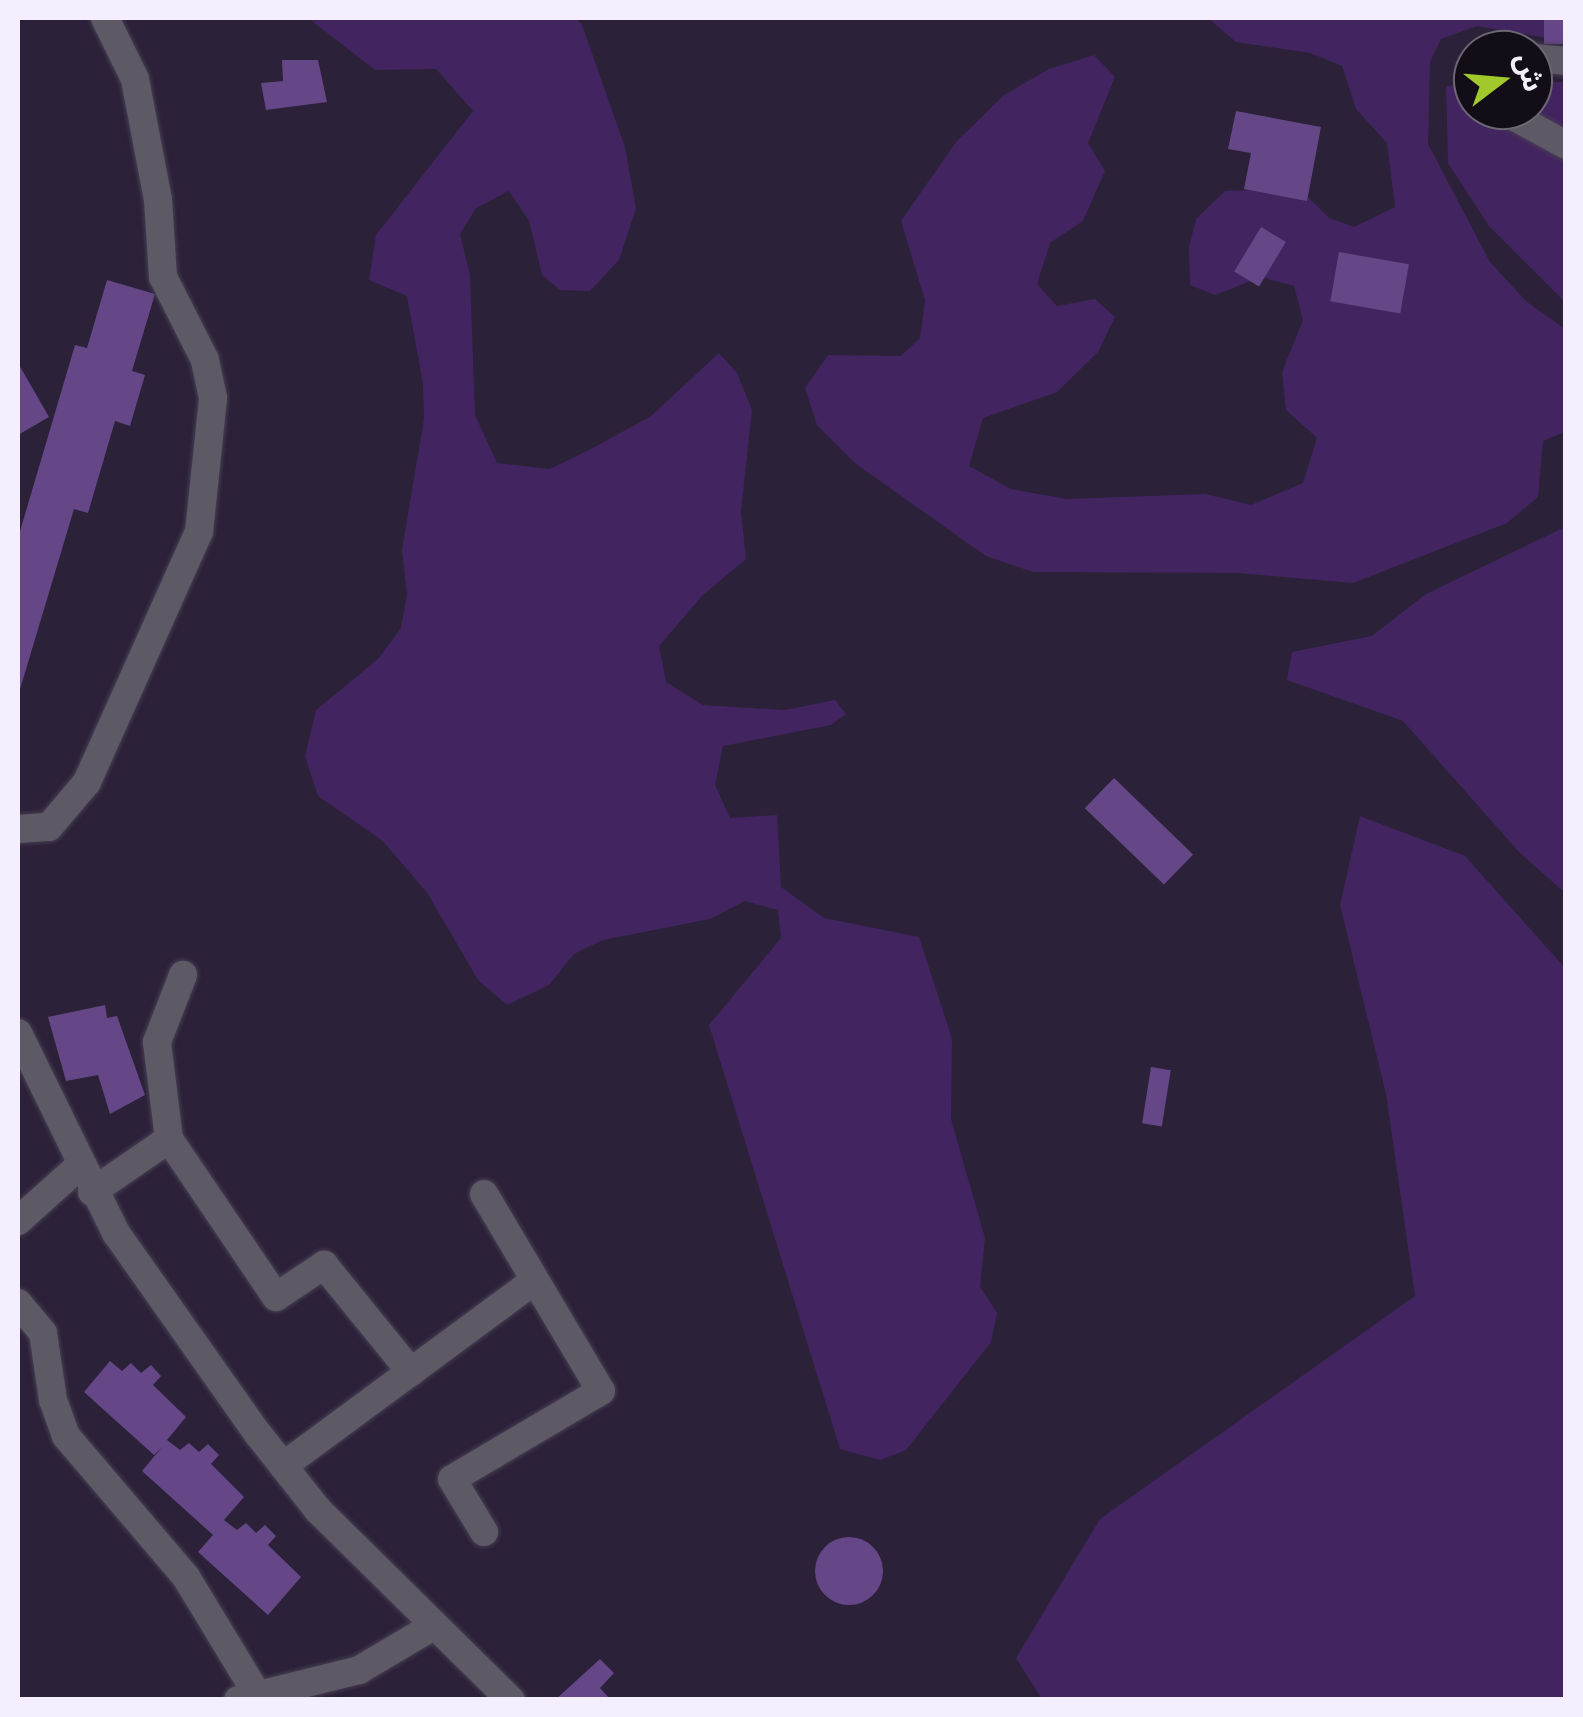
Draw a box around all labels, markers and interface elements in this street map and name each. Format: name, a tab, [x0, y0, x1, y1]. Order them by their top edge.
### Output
north arrow	[1453, 30, 1553, 130]
text: ش	[1506, 49, 1553, 96]

